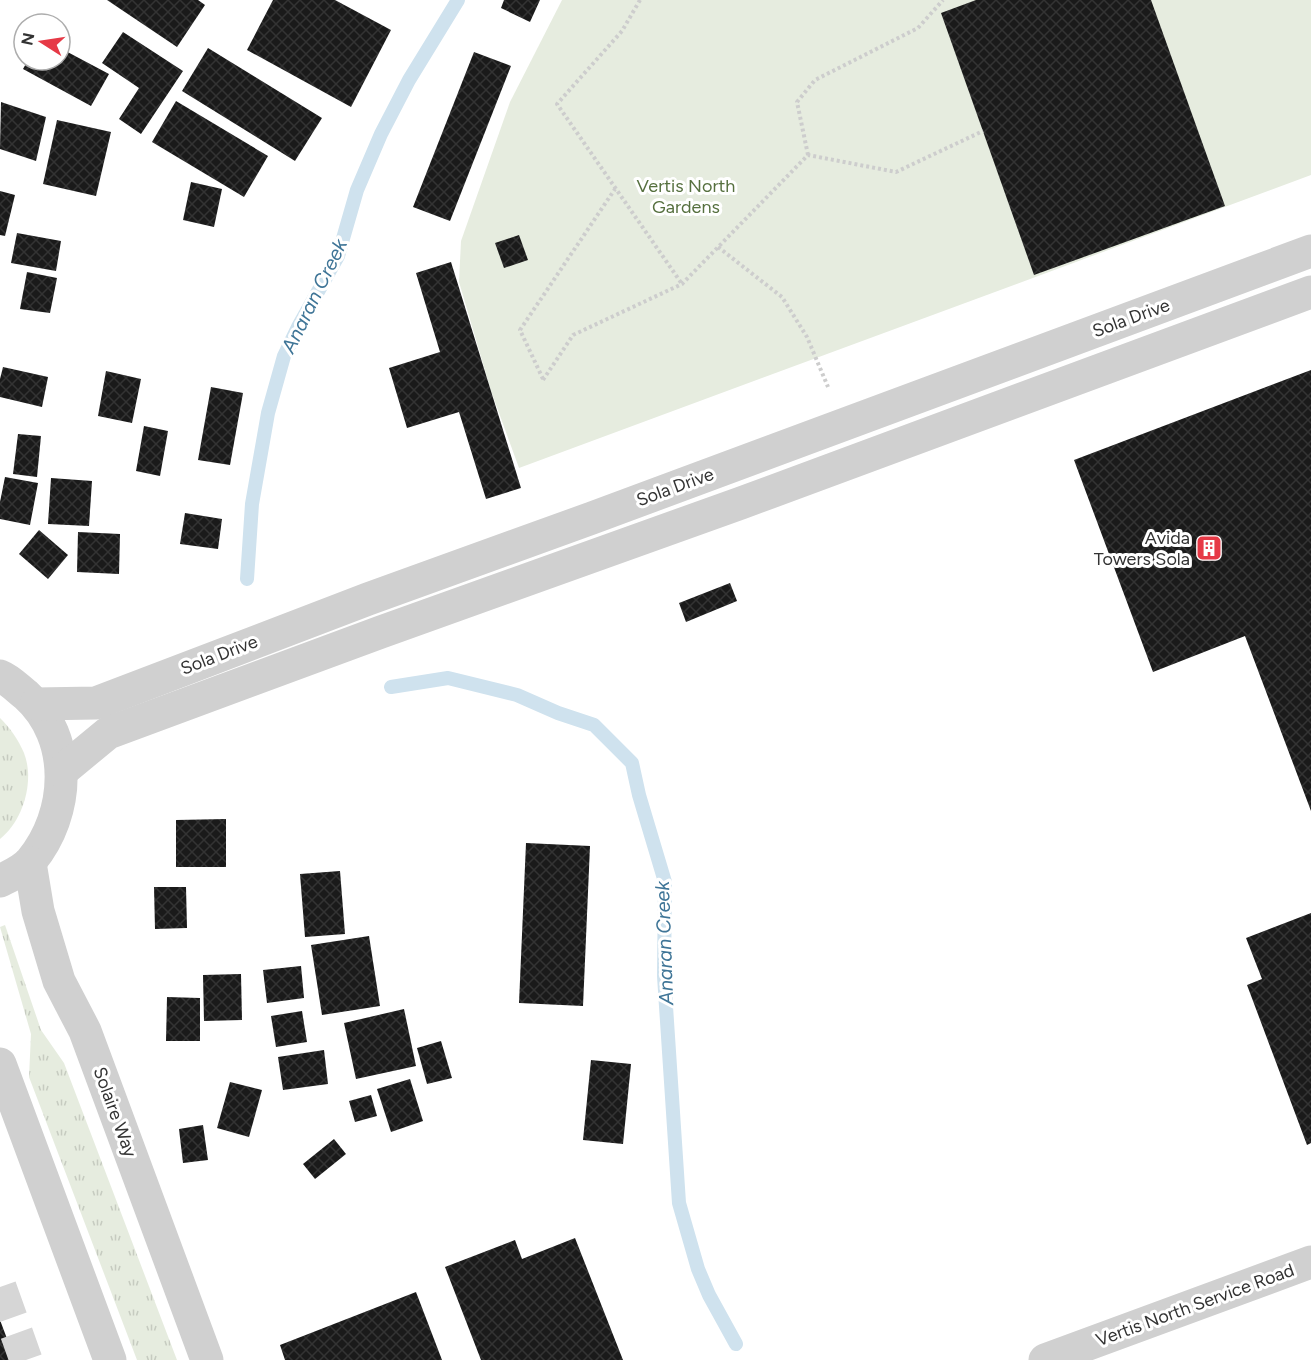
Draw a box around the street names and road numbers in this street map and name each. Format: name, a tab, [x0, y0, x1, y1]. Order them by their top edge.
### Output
street label: Sola Drive	[1089, 294, 1173, 342]
street label: Sola Drive	[633, 463, 717, 511]
street label: Sola Drive	[177, 630, 261, 680]
street label: Solaire Way	[89, 1064, 142, 1161]
street label: Vertis North Service Road	[1093, 1259, 1297, 1351]

